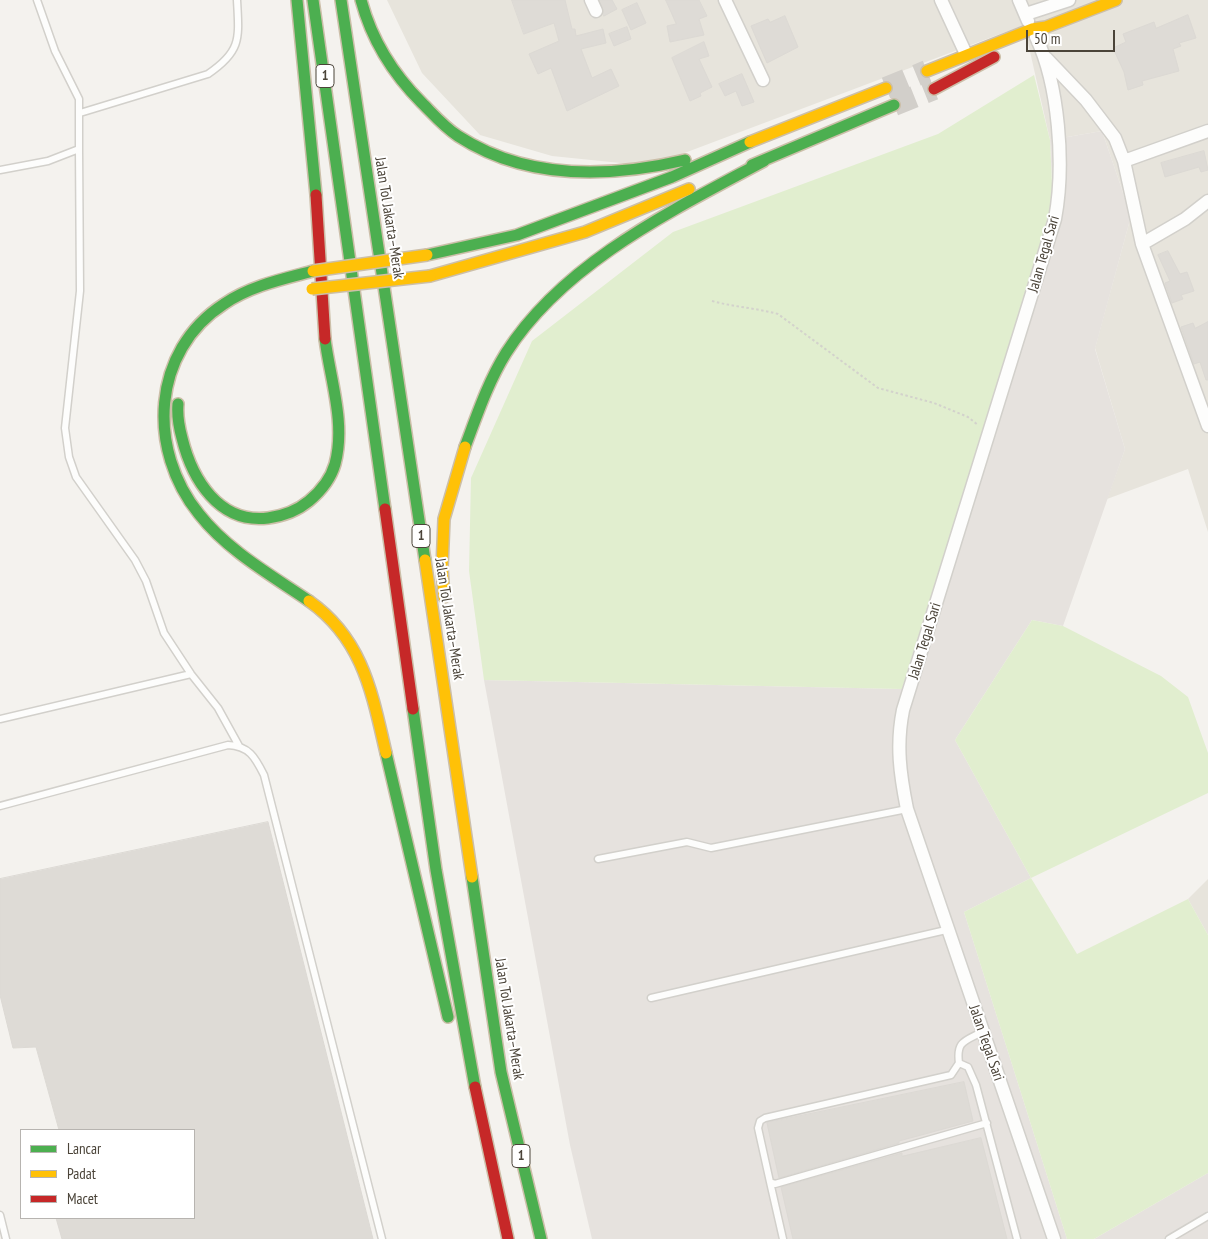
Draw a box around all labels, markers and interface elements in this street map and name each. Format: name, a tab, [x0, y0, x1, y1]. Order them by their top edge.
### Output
scale bar	[1028, 20, 1117, 52]
text: 50 m	[1034, 29, 1060, 48]
road number: 1	[316, 64, 334, 88]
street label: Jalan Tol Jakarta–Merak	[371, 156, 407, 280]
street label: Jalan Tegal Sari	[1024, 214, 1064, 294]
road number: 1	[412, 524, 430, 548]
street label: Jalan Tol Jakarta–Merak	[431, 557, 467, 681]
street label: Jalan Tegal Sari	[905, 601, 945, 681]
street label: Jalan Tol Jakarta–Merak	[491, 957, 527, 1081]
street label: Jalan Tegal Sari	[965, 1003, 1007, 1083]
legend	[20, 1129, 195, 1219]
text: Lancar	[67, 1139, 101, 1158]
road number: 1	[512, 1144, 530, 1168]
text: Padat	[67, 1164, 96, 1183]
text: Macet	[67, 1189, 98, 1208]

